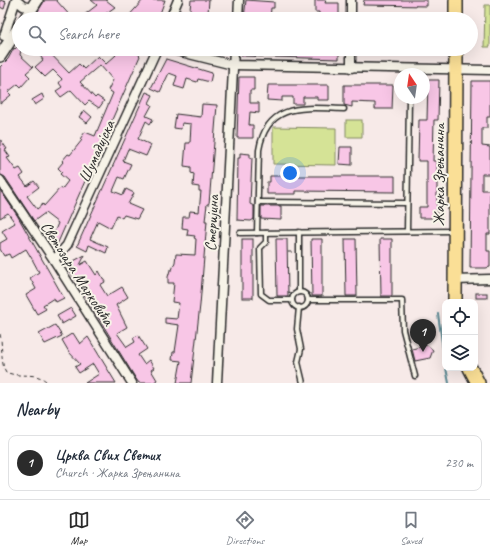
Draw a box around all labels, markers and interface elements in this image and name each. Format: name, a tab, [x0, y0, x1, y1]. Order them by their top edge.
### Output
search box	[12, 12, 478, 56]
icon: search	[26, 23, 48, 45]
text: Search here	[58, 25, 119, 44]
north arrow	[394, 68, 430, 104]
street label: Шумадијска	[74, 116, 120, 185]
street label: Жарка Зрењанина	[429, 122, 449, 226]
your location	[280, 163, 300, 183]
street label: Стеријина	[201, 193, 224, 252]
street label: Светозара Марковића	[36, 218, 119, 330]
map controls	[442, 299, 478, 371]
button: locate	[442, 299, 478, 335]
pin: 1	[410, 319, 436, 352]
button: layers	[442, 335, 478, 371]
text: Nearby	[16, 399, 59, 420]
text: Црква Свих Светих	[55, 446, 160, 465]
text: 1	[27, 455, 33, 471]
text: 230 m	[445, 455, 473, 471]
text: Church · Жарка Зрењанина	[55, 465, 180, 481]
tab: Map	[68, 509, 90, 547]
tab: Directions	[226, 509, 264, 547]
tab: Saved	[400, 509, 422, 547]

